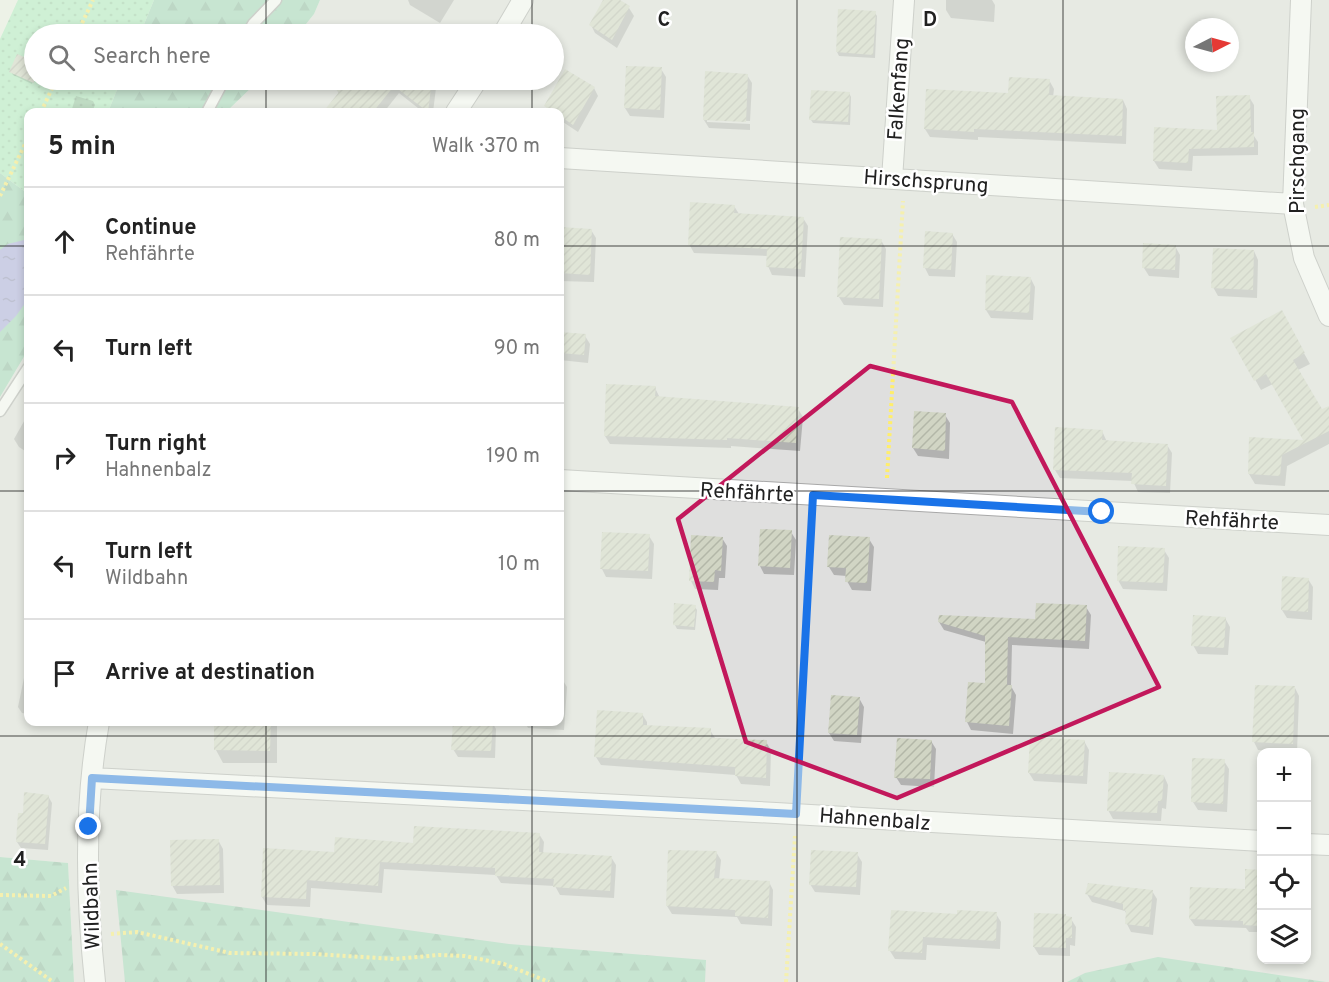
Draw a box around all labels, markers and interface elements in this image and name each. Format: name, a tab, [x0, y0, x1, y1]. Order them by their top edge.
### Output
text: C	[658, 8, 670, 34]
text: D	[923, 8, 937, 34]
north arrow	[1185, 18, 1239, 72]
search box	[24, 24, 564, 90]
street label: Falkenfang	[882, 37, 917, 141]
icon: search	[45, 41, 78, 74]
text: Search here	[93, 44, 211, 71]
street label: Pirschgang	[1285, 108, 1312, 214]
text: 5 min	[48, 131, 116, 164]
text: Walk · 370 m	[432, 134, 540, 160]
street label: Hirschsprung	[862, 165, 989, 200]
text: Continue	[105, 215, 196, 242]
icon: ahead	[48, 225, 81, 258]
text: 80 m	[494, 228, 540, 254]
text: Rehfährte	[105, 242, 195, 268]
icon: left	[48, 333, 81, 366]
text: Turn left	[105, 336, 193, 363]
text: 90 m	[494, 336, 540, 362]
text: Turn right	[105, 431, 207, 458]
icon: right	[48, 441, 81, 474]
text: 190 m	[486, 444, 540, 470]
text: Hahnenbalz	[105, 458, 212, 484]
street label: Rehfährte	[699, 478, 795, 509]
route start	[1088, 498, 1114, 524]
street label: Rehfährte	[1184, 506, 1280, 537]
text: Turn left	[105, 539, 193, 566]
icon: left	[48, 549, 81, 582]
text: 10 m	[498, 552, 540, 578]
text: Wildbahn	[105, 566, 188, 592]
icon: arrive	[48, 657, 81, 690]
text: Arrive at destination	[105, 660, 315, 687]
map controls	[1257, 748, 1311, 964]
button: +	[1257, 748, 1311, 802]
button: −	[1257, 802, 1311, 856]
street label: Hahnenbalz	[818, 803, 932, 838]
route end	[75, 813, 101, 839]
text: 4	[14, 848, 26, 874]
button: locate	[1257, 856, 1311, 910]
street label: Wildbahn	[77, 862, 108, 950]
button: layers	[1257, 910, 1311, 964]

